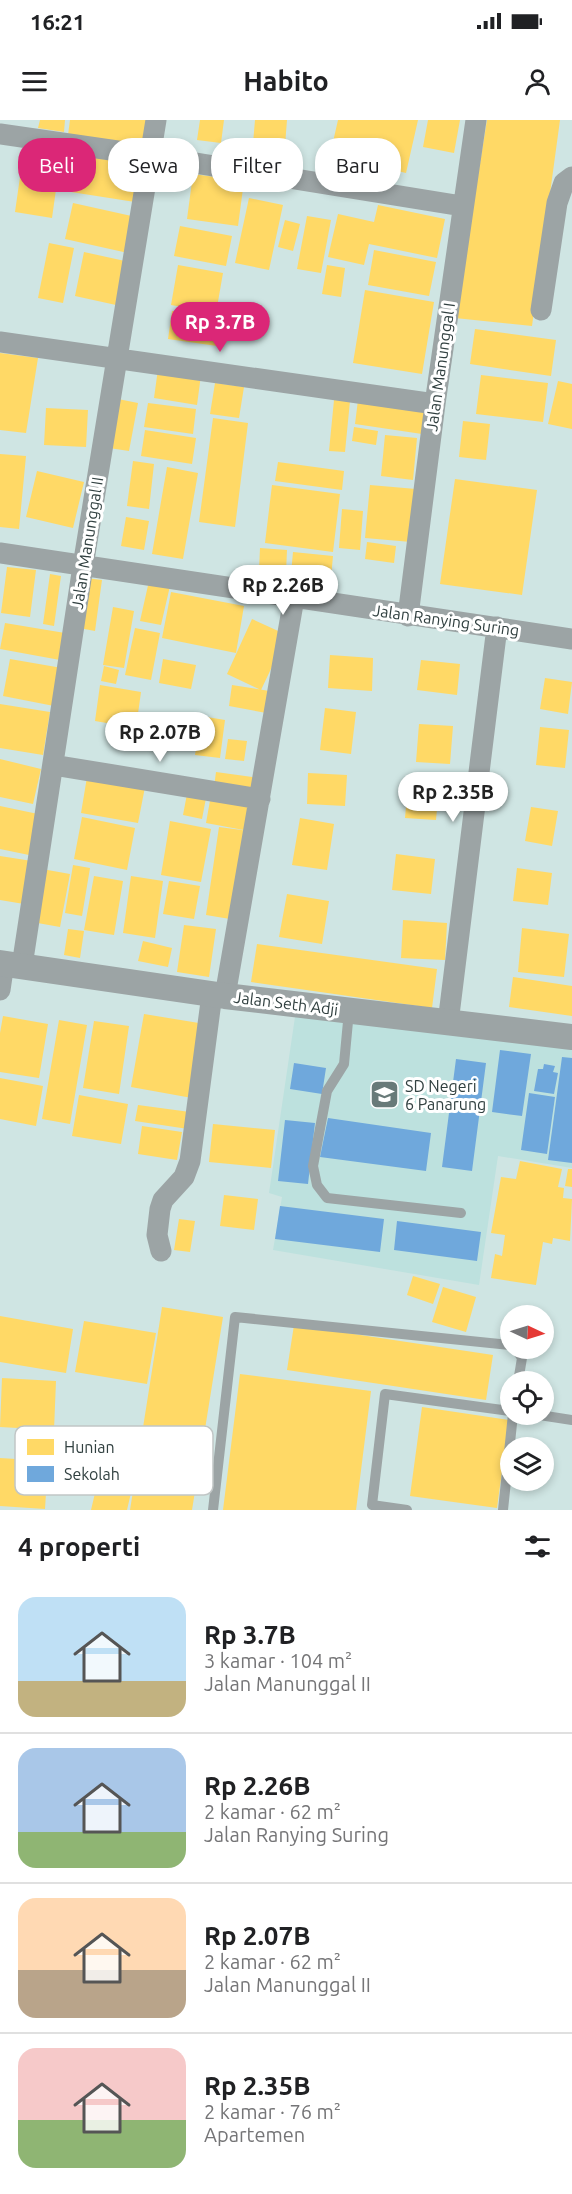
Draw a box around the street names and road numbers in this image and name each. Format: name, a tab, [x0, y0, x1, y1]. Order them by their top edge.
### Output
street label: Jalan Manunggal I	[422, 302, 458, 432]
street label: Jalan Manunggal II	[68, 476, 106, 610]
street label: Jalan Ranying Suring	[372, 601, 520, 639]
street label: Jalan Seth Adji	[233, 988, 339, 1018]

